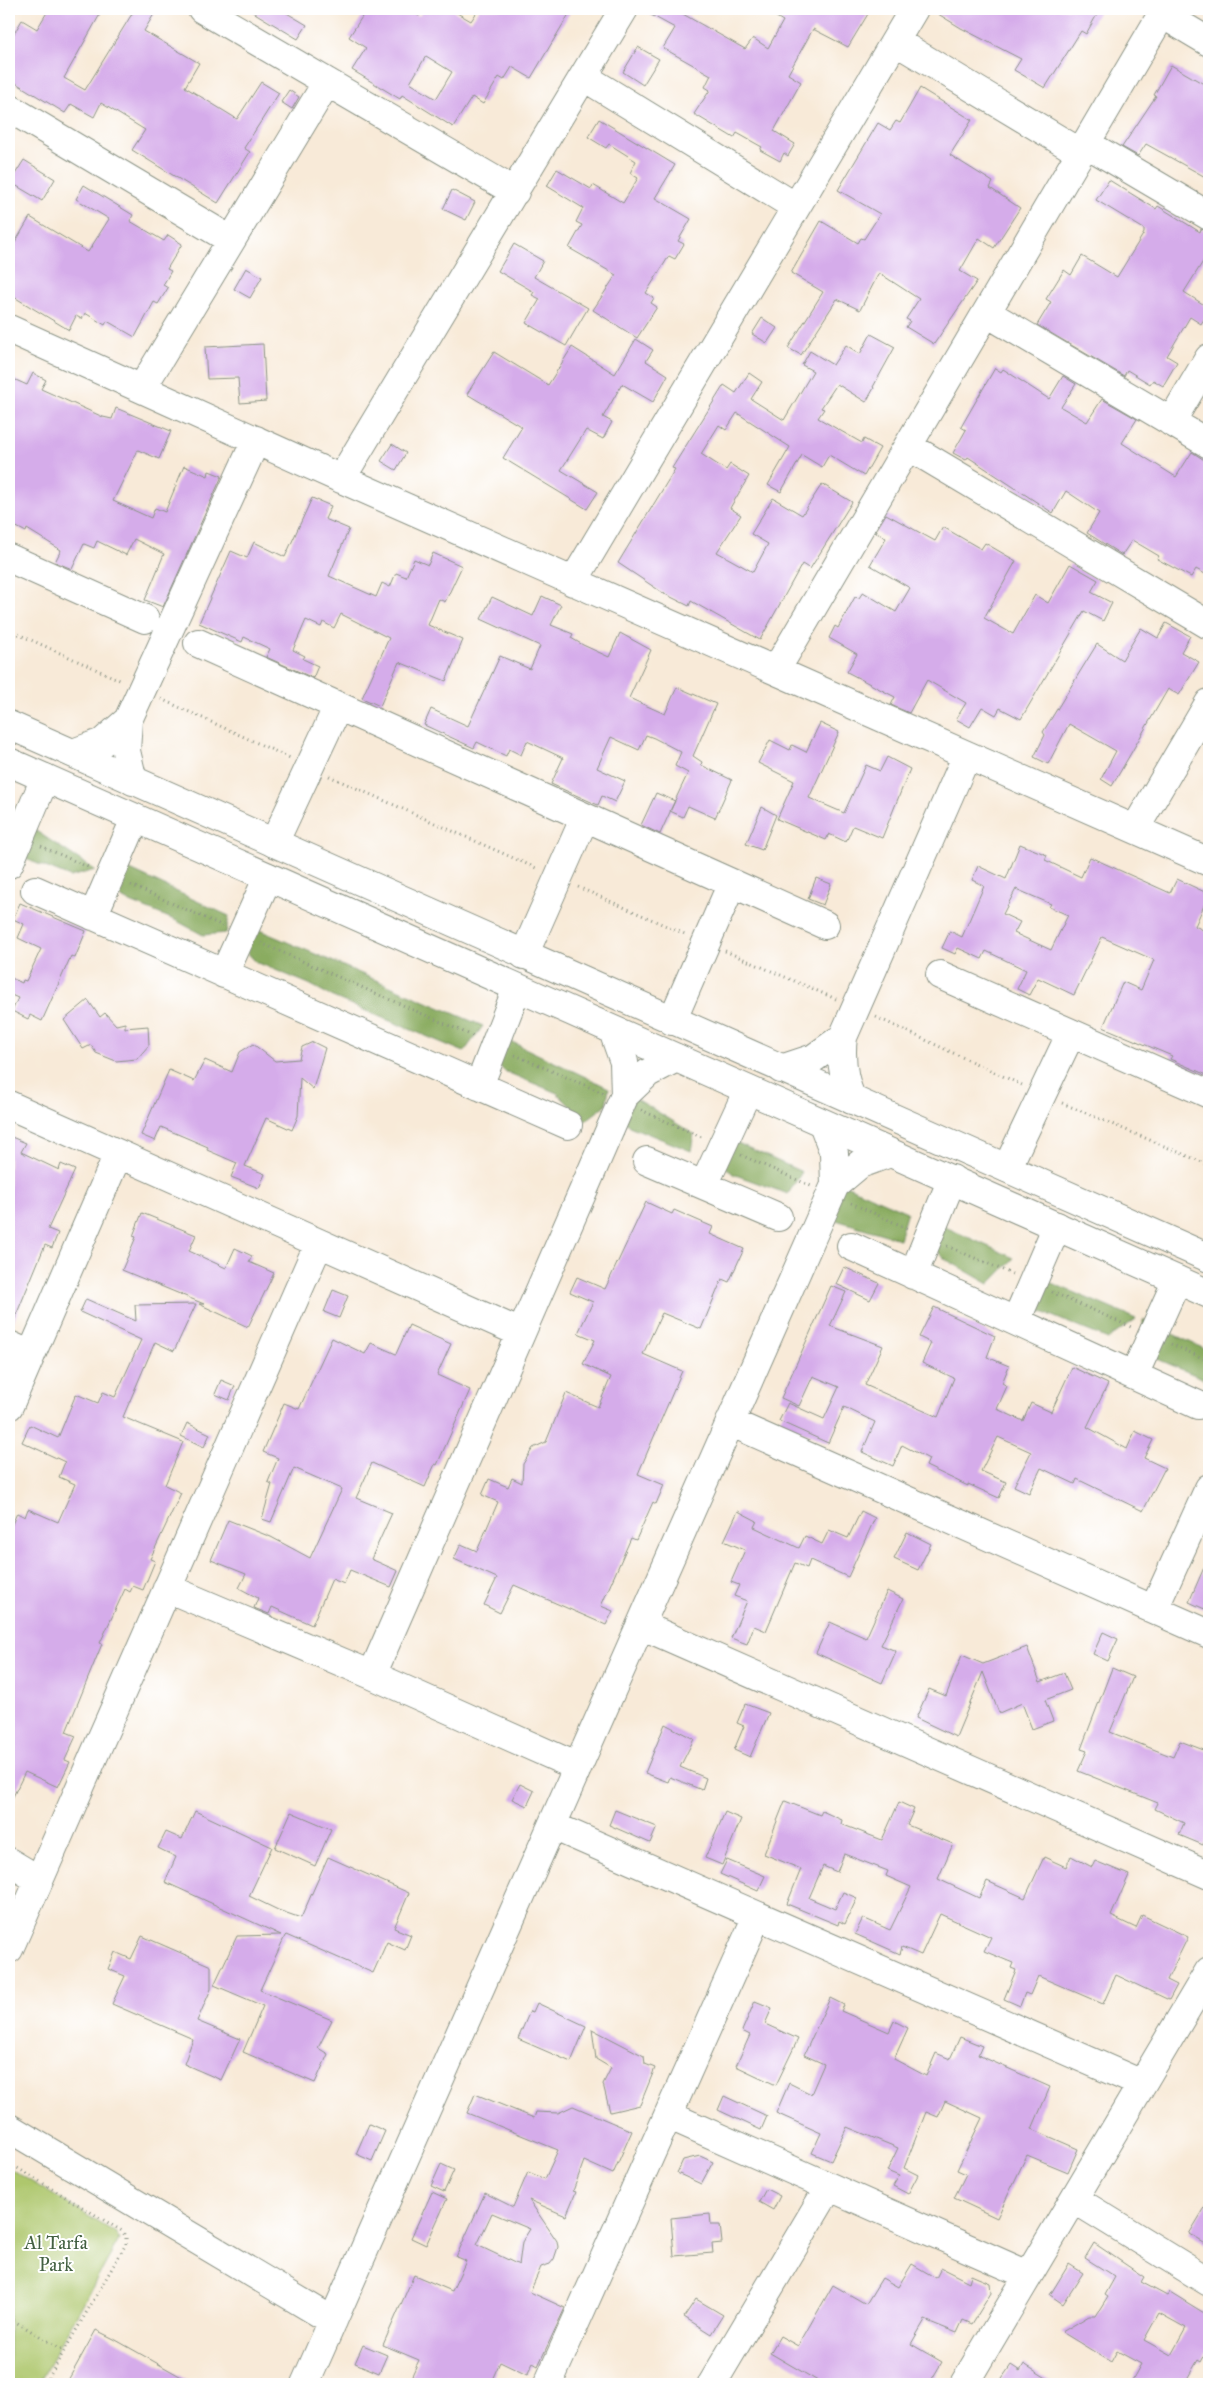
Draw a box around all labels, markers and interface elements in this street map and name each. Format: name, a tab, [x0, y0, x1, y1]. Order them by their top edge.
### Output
park label: Al Tarfa Park	[23, 2231, 89, 2276]

